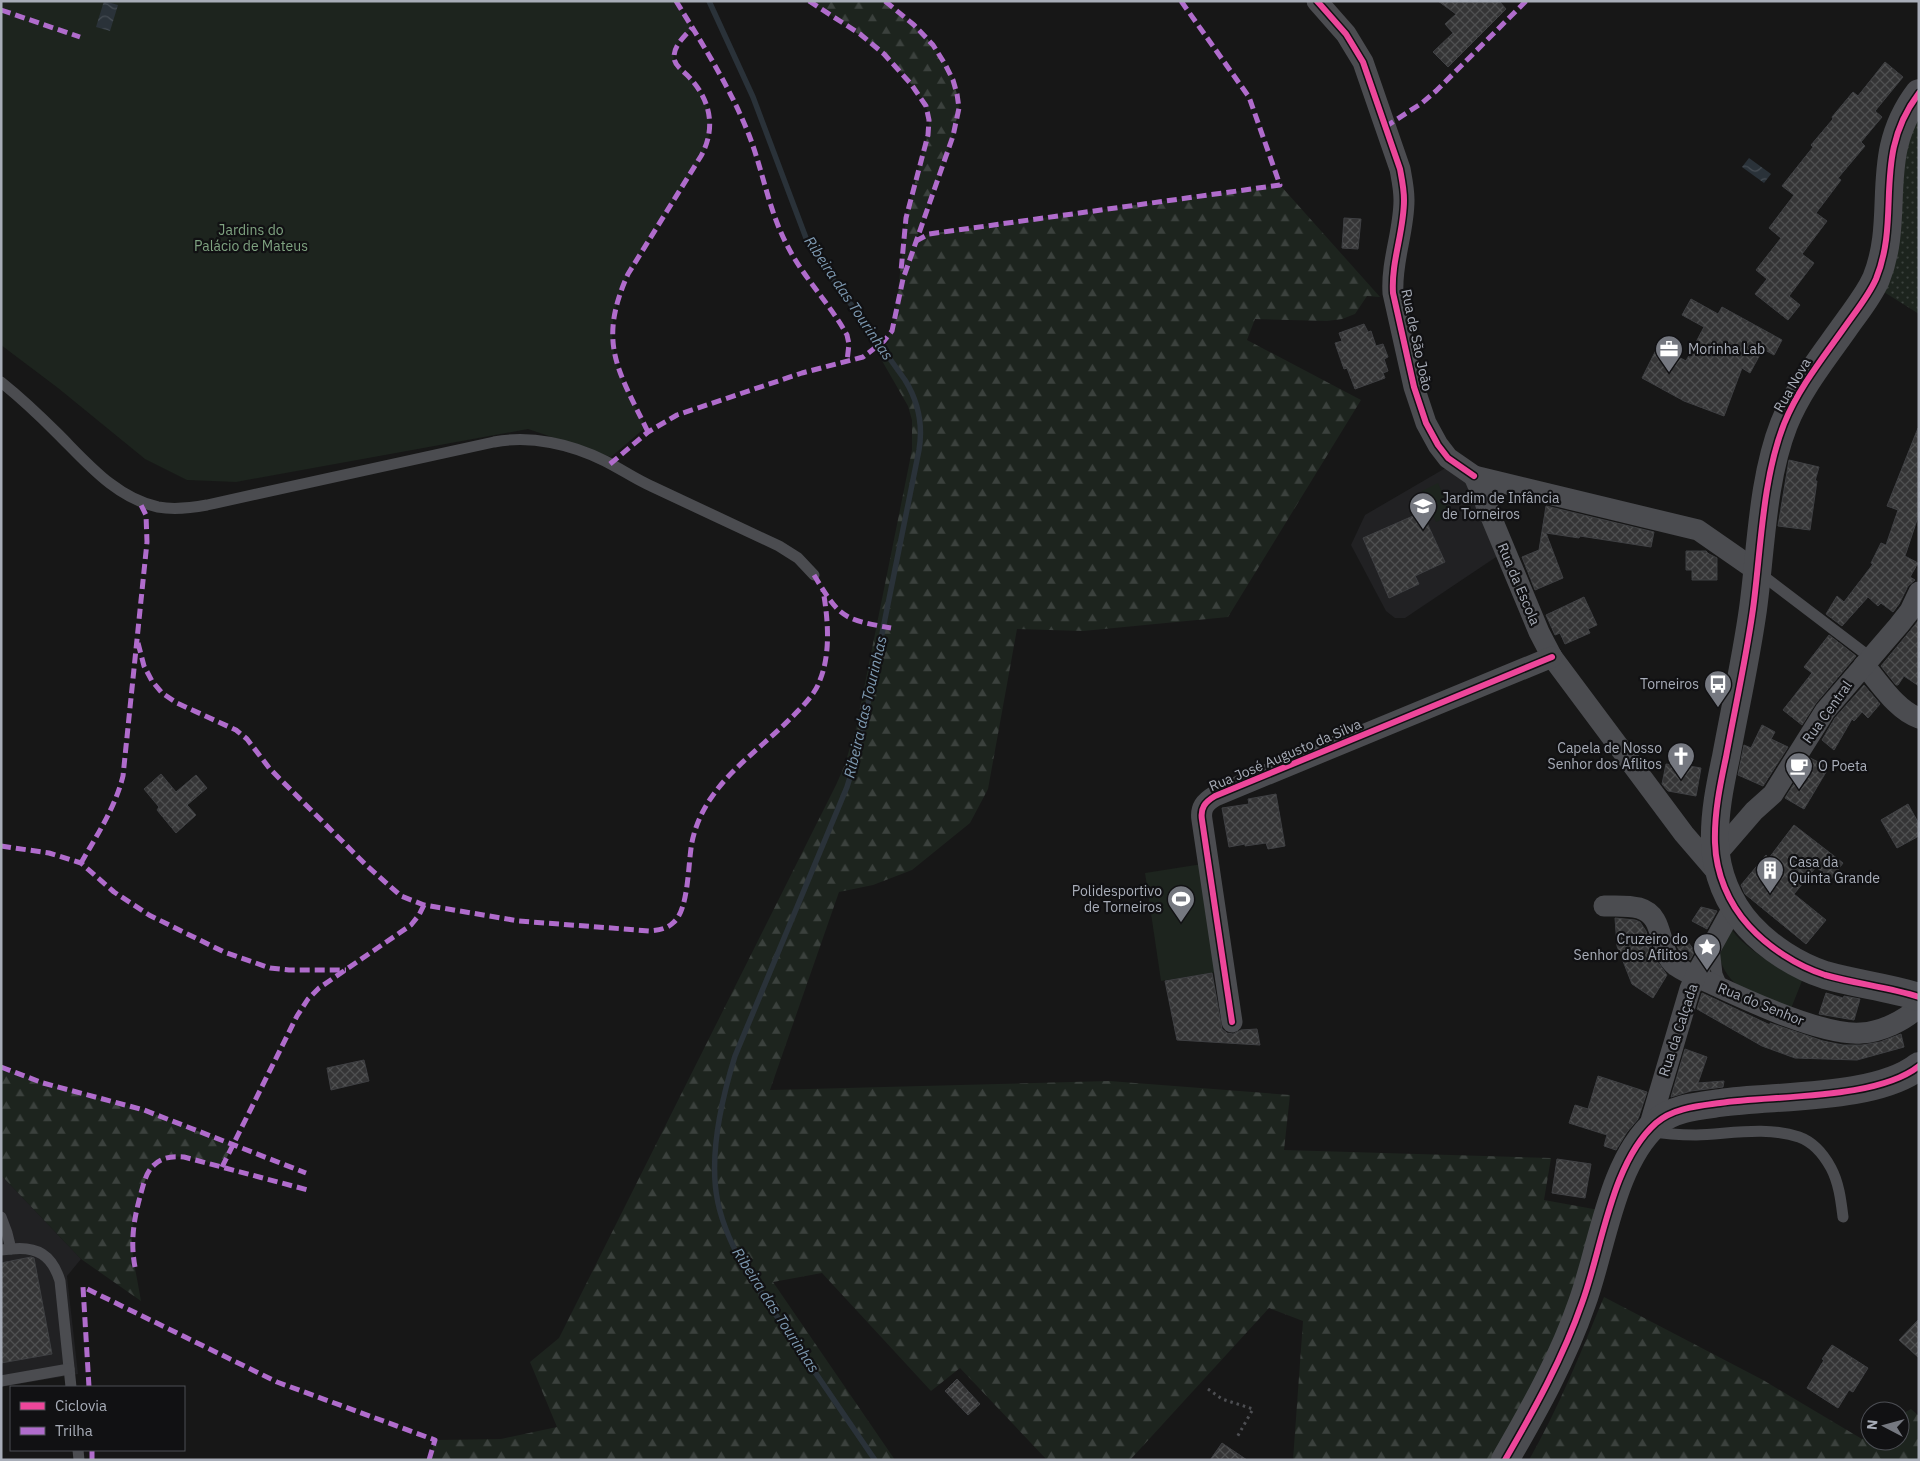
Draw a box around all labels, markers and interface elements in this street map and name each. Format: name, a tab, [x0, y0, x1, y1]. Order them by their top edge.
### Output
park label: Jardins do Palácio de Mateus	[194, 221, 308, 255]
water label: Ribeira das Tourinhas	[800, 232, 898, 364]
street label: Rua de São João	[1397, 287, 1437, 393]
office icon: Morinha Lab	[1654, 334, 1684, 373]
place label: Morinha Lab	[1688, 340, 1765, 358]
street label: Rua Nova	[1769, 354, 1815, 415]
place label: Jardim de Infância de Torneiros	[1442, 489, 1560, 523]
school or university icon: Jardim de Infância de Torneiros	[1408, 491, 1438, 530]
street label: Rua da Escola	[1494, 540, 1545, 628]
water label: Ribeira das Tourinhas	[839, 634, 891, 780]
bus stop icon: Torneiros	[1703, 669, 1733, 708]
place label: Torneiros	[1640, 675, 1699, 693]
street label: Rua Central	[1798, 677, 1856, 747]
street label: Rua José Augusto da Silva	[1206, 714, 1364, 795]
place label: Capela de Nosso Senhor dos Aflitos	[1548, 739, 1662, 773]
church icon: Capela de Nosso Senhor dos Aflitos	[1666, 741, 1696, 780]
cafe icon: O Poeta	[1784, 751, 1814, 790]
place label: O Poeta	[1818, 757, 1868, 775]
place label: Casa da Quinta Grande	[1789, 853, 1880, 887]
building icon: Casa da Quinta Grande	[1755, 855, 1785, 894]
place label: Polidesportivo de Torneiros	[1072, 882, 1162, 916]
sports icon: Polidesportivo de Torneiros	[1166, 884, 1196, 923]
place label: Cruzeiro do Senhor dos Aflitos	[1574, 930, 1688, 964]
place icon: Cruzeiro do Senhor dos Aflitos	[1692, 932, 1722, 971]
street label: Rua do Senhor	[1715, 978, 1807, 1030]
street label: Rua da Calçada	[1655, 981, 1702, 1079]
water label: Ribeira das Tourinhas	[728, 1244, 824, 1376]
legend	[10, 1386, 185, 1451]
text: Ciclovia	[55, 1396, 107, 1415]
north arrow	[1860, 1401, 1910, 1451]
text: N	[1863, 1419, 1882, 1431]
text: Trilha	[55, 1421, 93, 1440]

